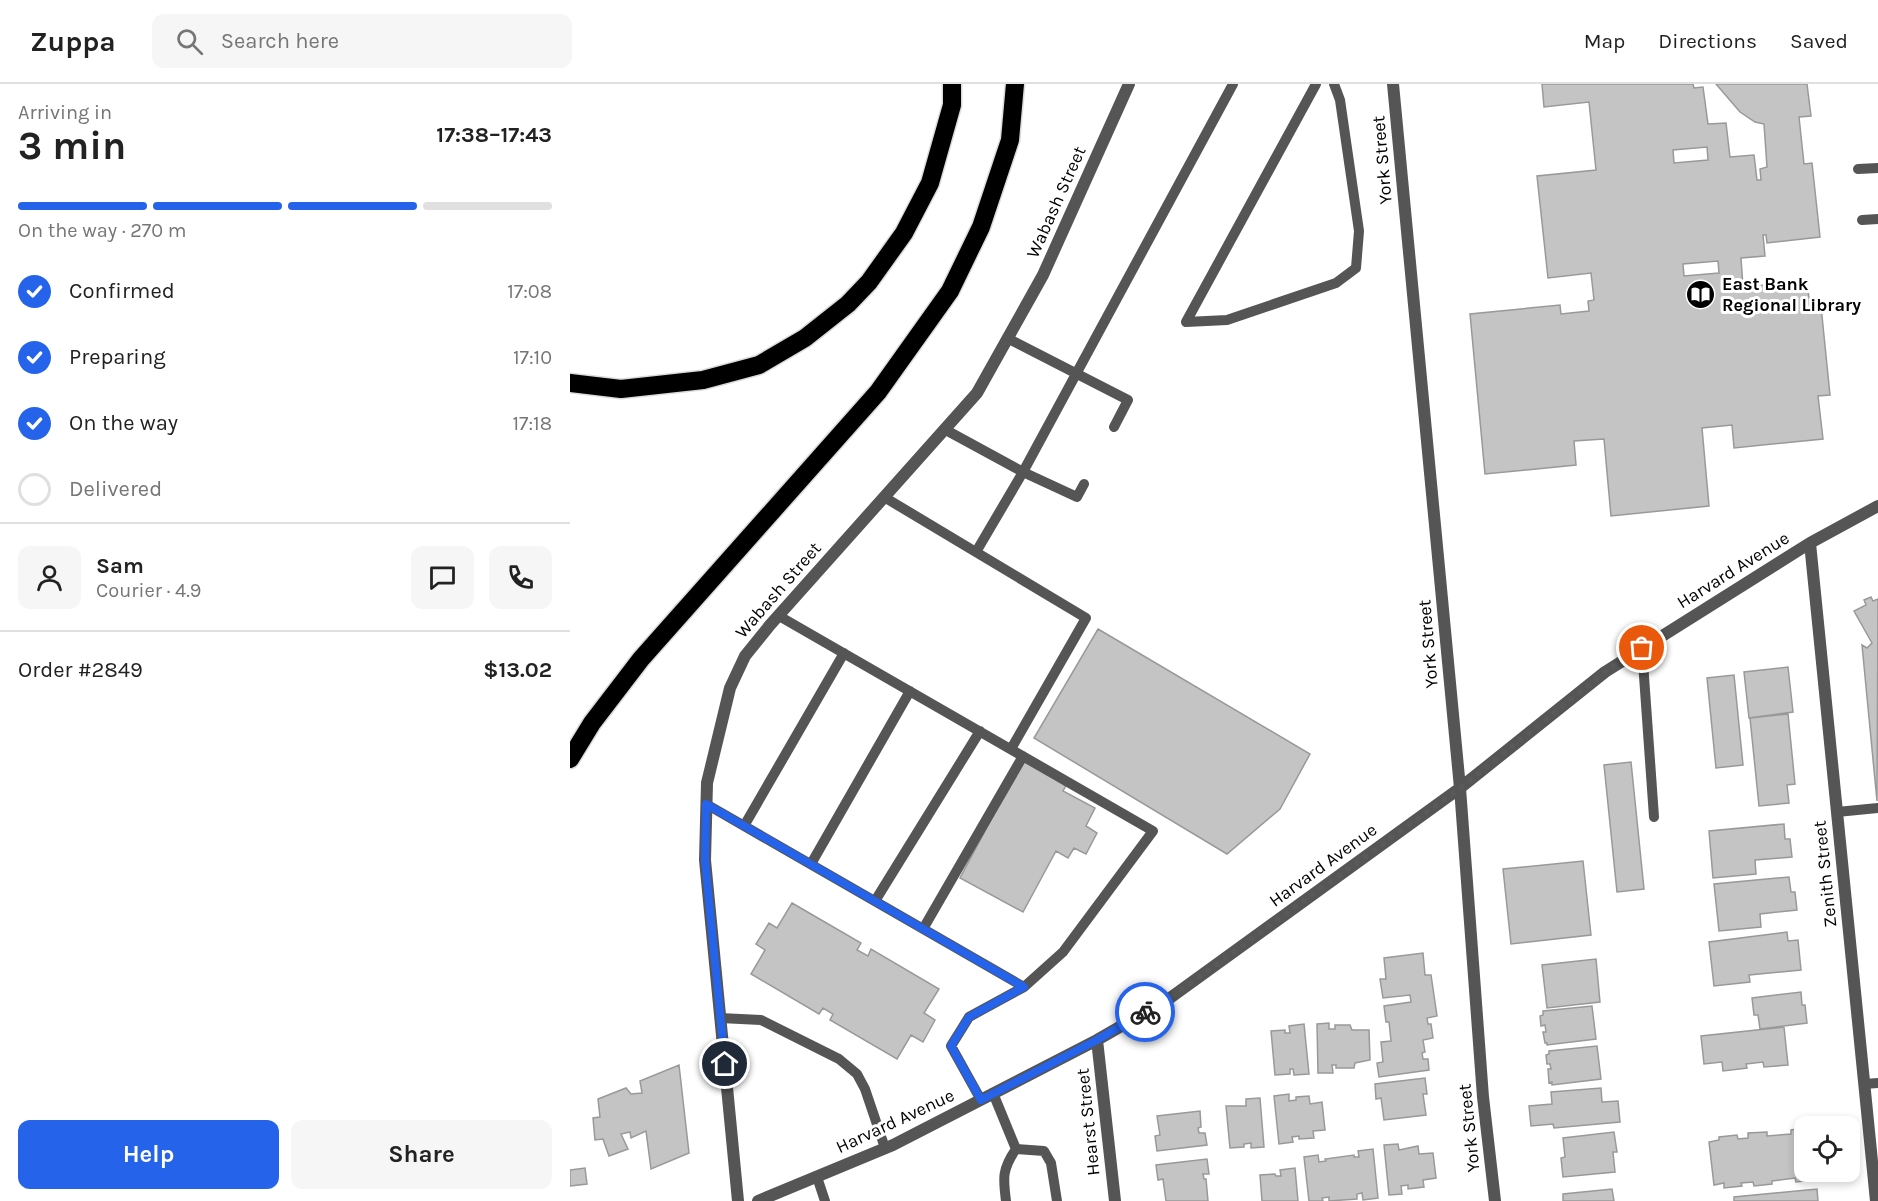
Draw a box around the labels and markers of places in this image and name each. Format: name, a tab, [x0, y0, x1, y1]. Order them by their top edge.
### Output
place label: East Bank Regional Library	[1722, 273, 1861, 316]
library icon: East Bank Regional Library	[1685, 278, 1717, 310]
pin	[1616, 622, 1667, 673]
pin	[699, 1038, 750, 1089]

